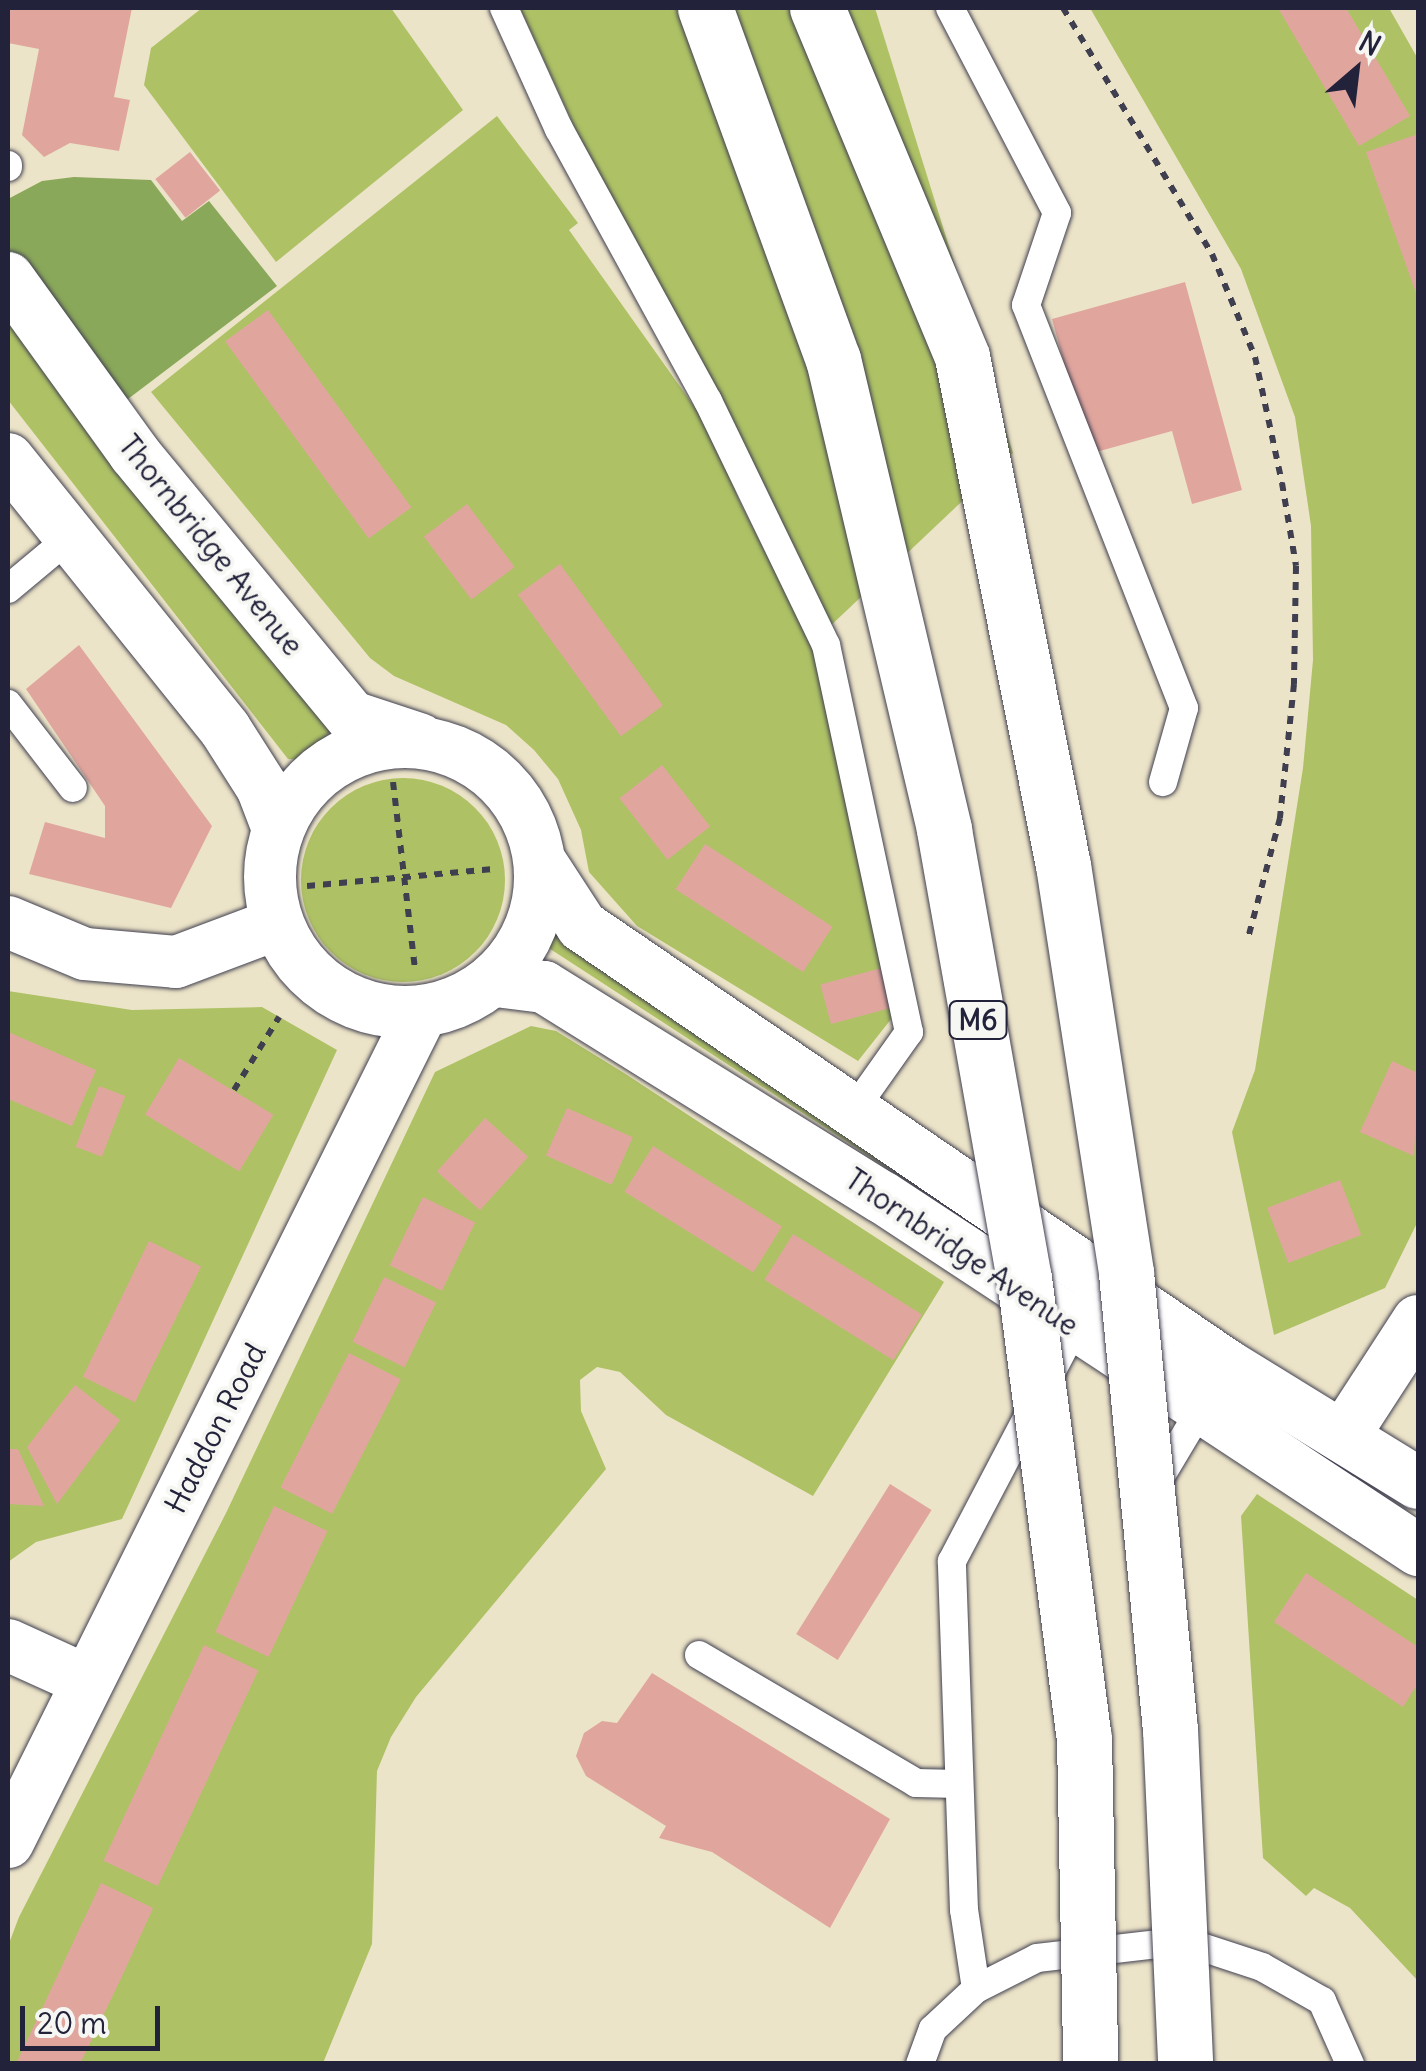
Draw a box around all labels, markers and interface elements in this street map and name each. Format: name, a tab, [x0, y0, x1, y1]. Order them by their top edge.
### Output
north arrow	[1306, 20, 1406, 120]
text: N	[1353, 23, 1387, 64]
street label: Thornbridge Avenue	[111, 427, 311, 663]
road number: M6	[948, 997, 1008, 1043]
street label: Thornbridge Avenue	[839, 1161, 1085, 1343]
street label: Haddon Road	[157, 1337, 273, 1519]
scale bar	[25, 1986, 165, 2048]
text: 20 m	[37, 2004, 107, 2042]

